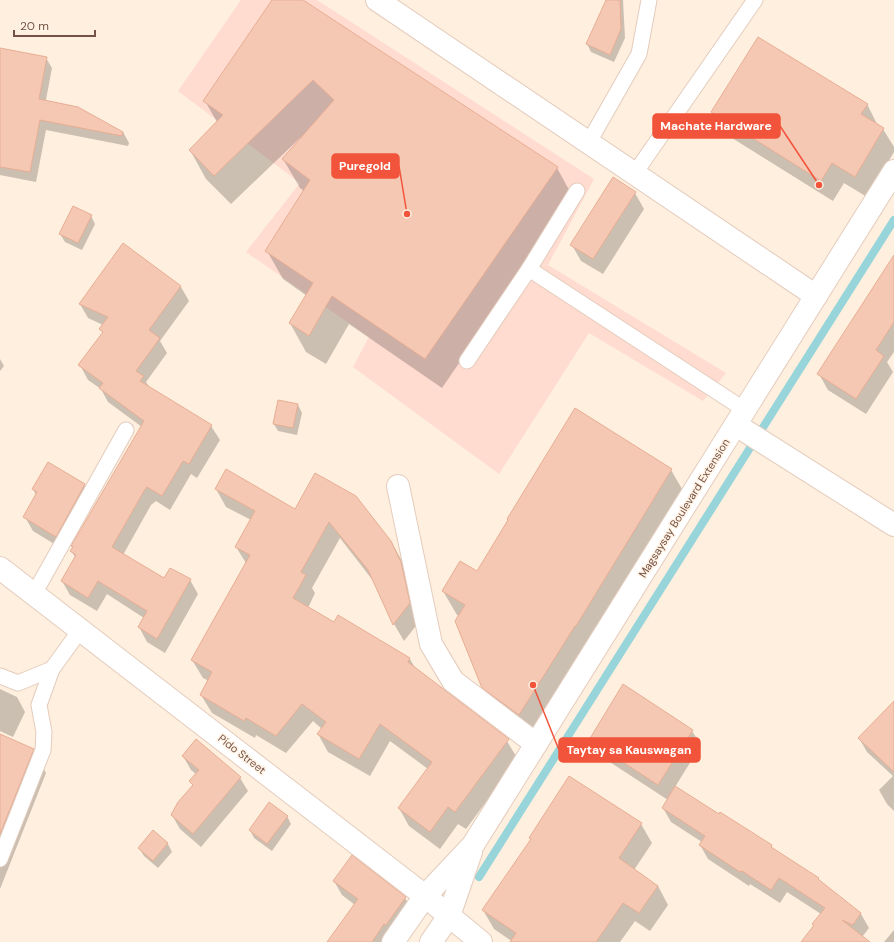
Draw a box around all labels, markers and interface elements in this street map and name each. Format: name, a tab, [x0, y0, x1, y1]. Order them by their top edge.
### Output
scale bar	[14, 12, 95, 38]
text: 20 m	[20, 18, 49, 34]
callout: Machate Hardware	[653, 114, 780, 138]
text: Machate Hardware	[660, 118, 772, 134]
callout: Puregold	[332, 154, 399, 178]
text: Puregold	[339, 158, 391, 174]
street label: Magsaysay Boulevard Extension	[635, 436, 733, 580]
street label: Pido Street	[215, 731, 269, 777]
callout: Taytay sa Kauswagan	[559, 738, 700, 762]
text: Taytay sa Kauswagan	[567, 742, 691, 758]

